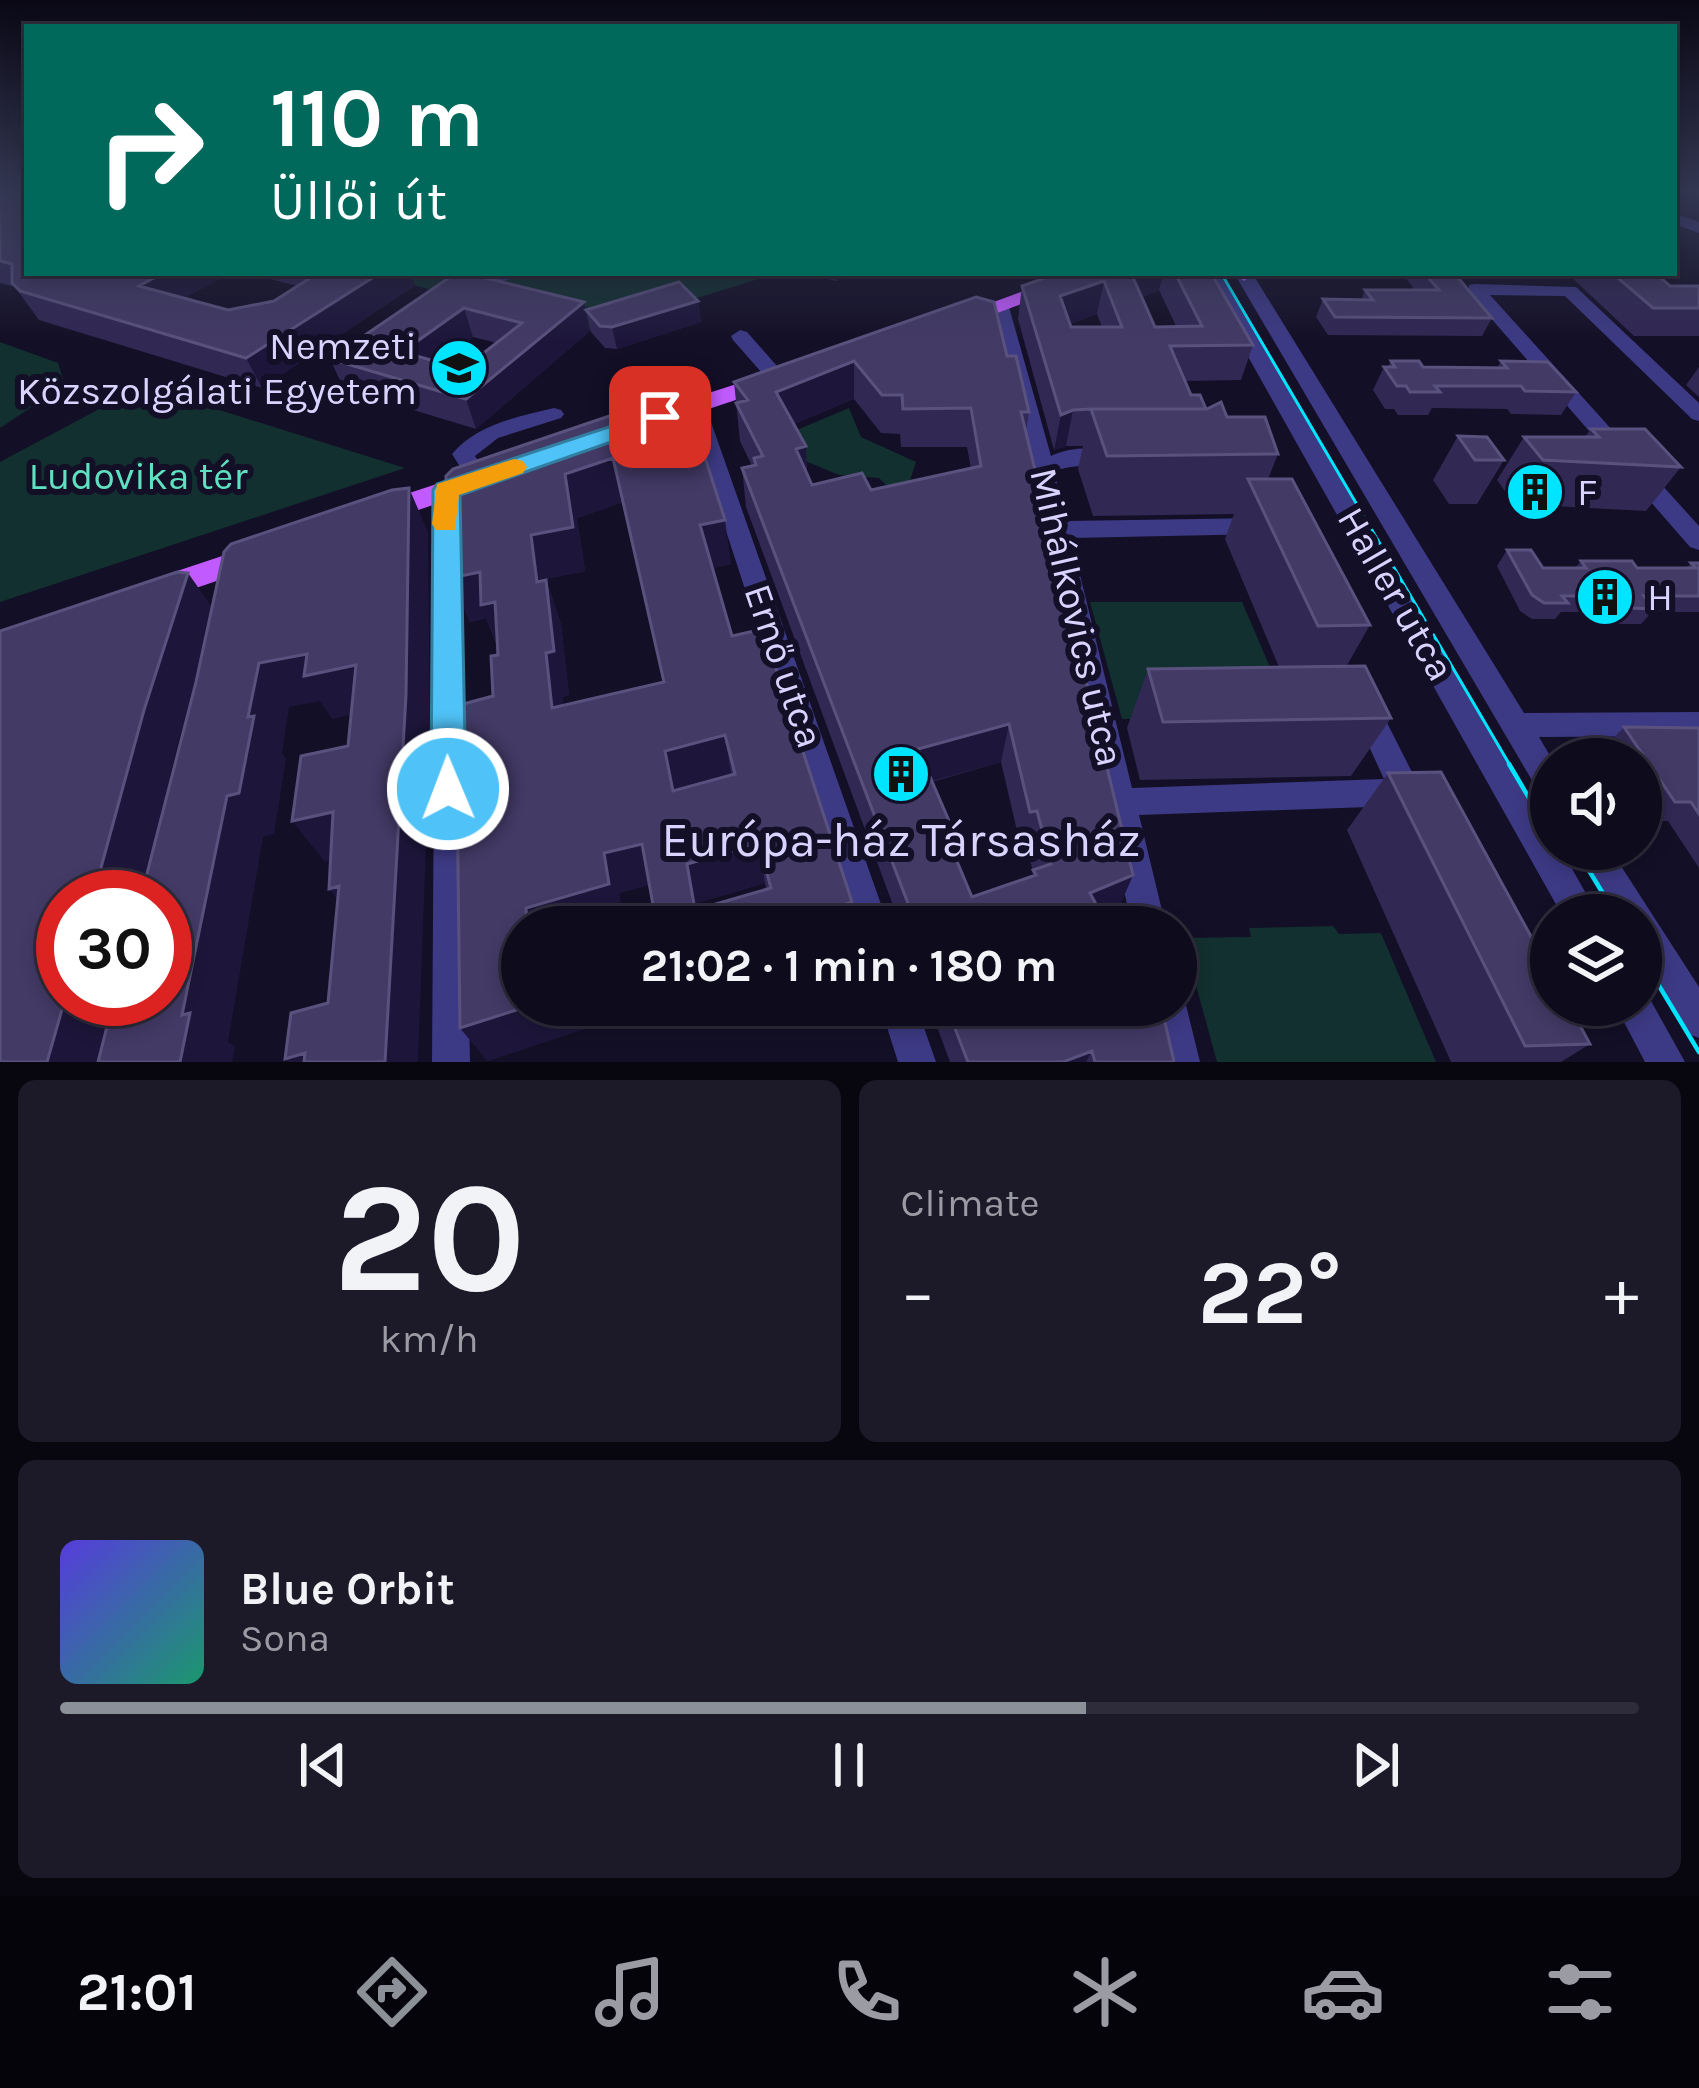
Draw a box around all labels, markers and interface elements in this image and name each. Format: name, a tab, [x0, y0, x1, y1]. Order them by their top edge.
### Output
text: 110 m	[270, 69, 484, 167]
icon: right	[72, 72, 228, 228]
text: Üllői út	[270, 169, 447, 233]
place label: Nemzeti Közszolgálati Egyetem	[17, 323, 417, 414]
school or university icon: Nemzeti Közszolgálati Egyetem	[428, 337, 490, 399]
pin	[609, 366, 711, 468]
icon: arrive	[627, 384, 693, 450]
park label: Ludovika tér	[29, 453, 248, 499]
building icon: F	[1504, 461, 1566, 523]
street label: Mihálkovics utca	[1020, 463, 1134, 771]
place label: F	[1577, 469, 1597, 515]
street label: Haller utca	[1328, 499, 1464, 689]
building icon: H	[1574, 566, 1636, 628]
place label: H	[1647, 574, 1673, 620]
street label: Ernő utca	[735, 578, 833, 754]
position arrow	[385, 726, 511, 852]
map controls	[1530, 738, 1662, 1026]
button: sound	[1530, 738, 1662, 870]
building icon: Európa-ház Társasház	[870, 743, 932, 805]
place label: Európa-ház Társasház	[661, 812, 1141, 868]
speed limit sign: 30	[36, 870, 192, 1026]
button: layers	[1530, 894, 1662, 1026]
text: 21:02 · 1 min · 180 m	[641, 940, 1057, 992]
text: 20	[333, 1147, 526, 1329]
text: Climate	[901, 1180, 1040, 1226]
text: 22°	[1198, 1240, 1342, 1346]
text: −	[901, 1254, 935, 1332]
text: +	[1604, 1254, 1639, 1332]
text: km/h	[380, 1316, 479, 1362]
text: Blue Orbit	[240, 1563, 455, 1615]
text: Sona	[240, 1615, 330, 1661]
icon: previous	[290, 1732, 356, 1798]
icon: pause	[816, 1732, 882, 1798]
icon: next	[1343, 1732, 1409, 1798]
icon: directions	[350, 1950, 434, 2034]
icon: music	[588, 1950, 672, 2034]
icon: phone	[825, 1950, 909, 2034]
icon: climate	[1063, 1950, 1147, 2034]
icon: car	[1301, 1950, 1385, 2034]
icon: filters	[1538, 1950, 1622, 2034]
text: 21:01	[77, 1960, 197, 2024]

